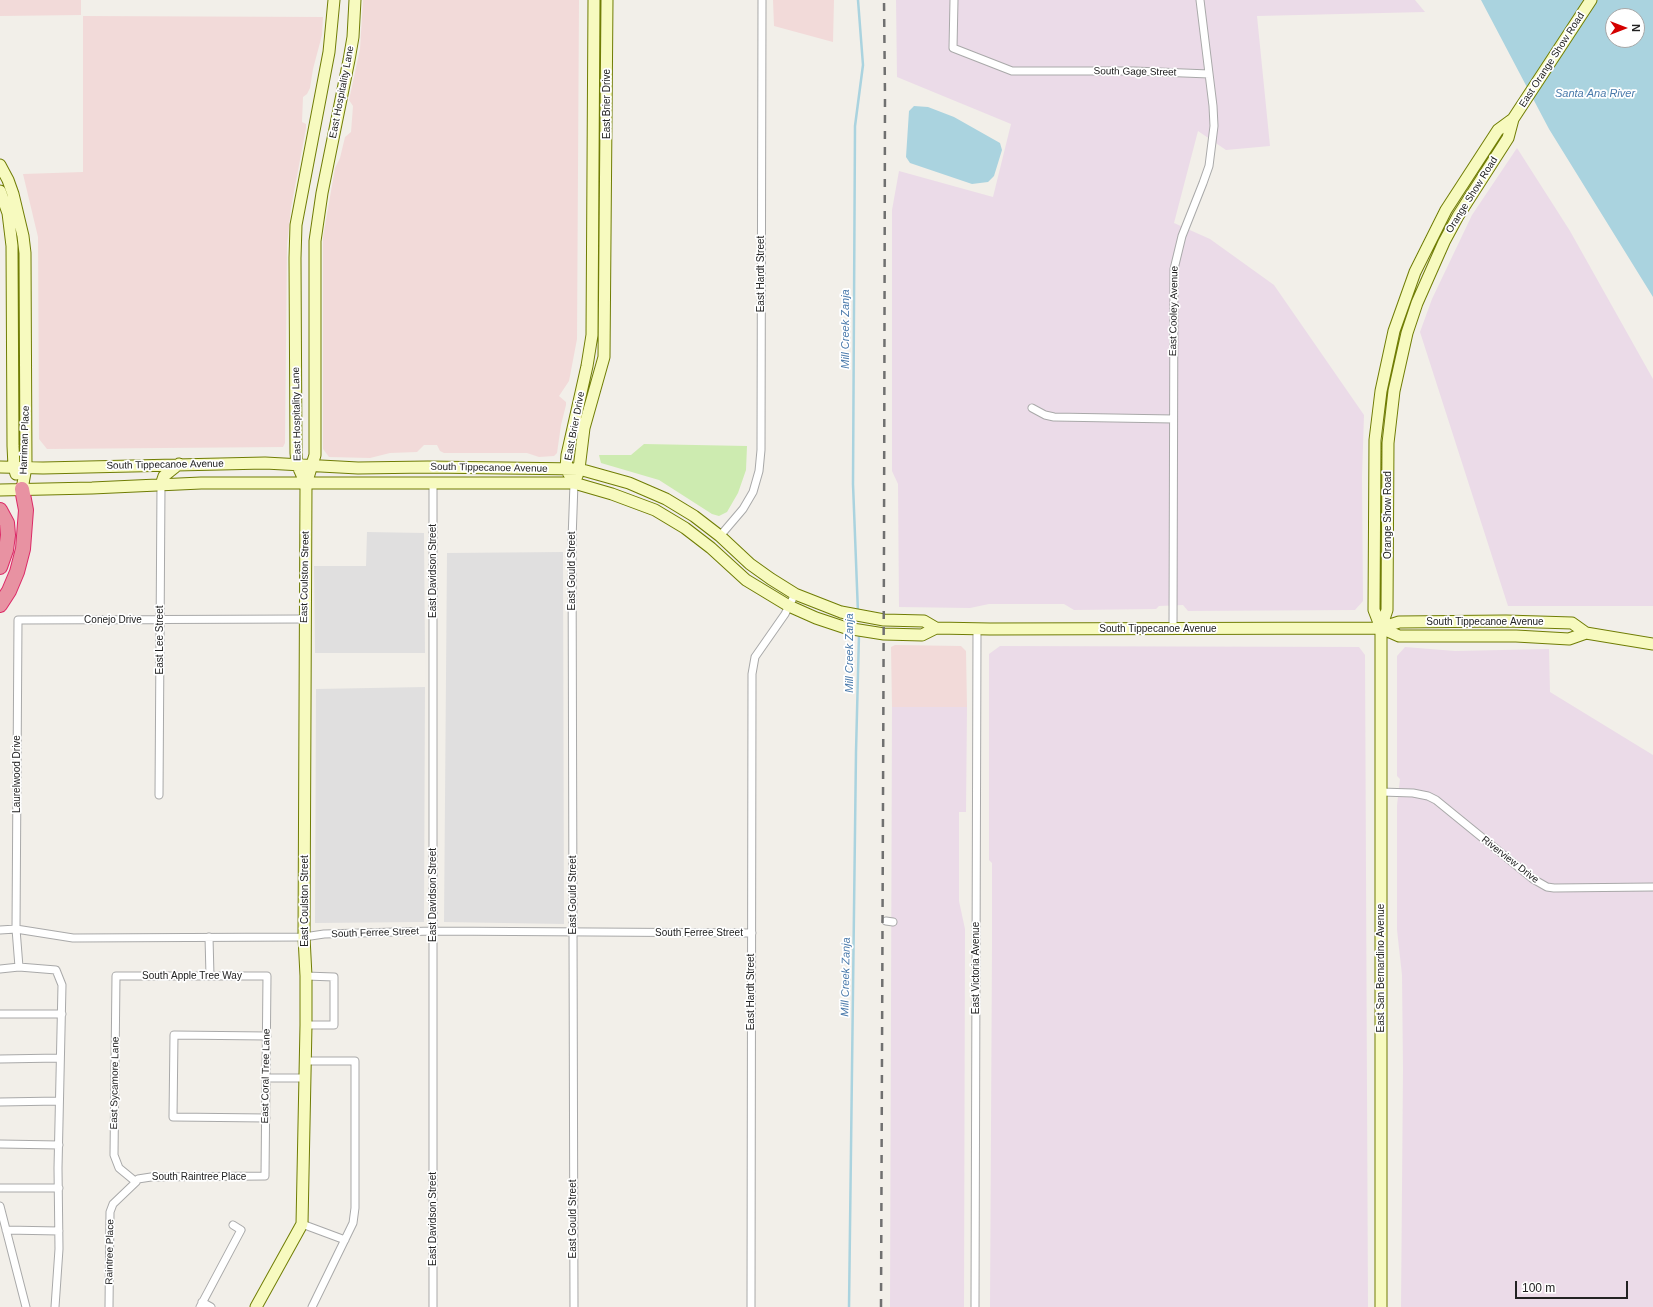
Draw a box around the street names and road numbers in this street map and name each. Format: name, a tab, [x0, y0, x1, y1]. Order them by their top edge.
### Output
street label: East Orange Show Road	[1517, 10, 1587, 110]
street label: East Hospitality Lane	[327, 45, 357, 139]
street label: South Gage Street	[1093, 65, 1177, 79]
street label: East Brier Drive	[601, 69, 613, 139]
street label: Orange Show Road	[1444, 155, 1500, 235]
street label: East Hardt Street	[755, 236, 767, 312]
street label: East Cooley Avenue	[1167, 266, 1181, 356]
street label: East Hospitality Lane	[290, 367, 304, 461]
street label: East Brier Drive	[562, 390, 588, 462]
street label: Harriman Place	[18, 405, 32, 475]
street label: South Tippecanoe Avenue	[106, 458, 224, 472]
street label: South Tippecanoe Avenue	[430, 461, 548, 475]
street label: Orange Show Road	[1382, 471, 1394, 559]
street label: East Davidson Street	[427, 524, 439, 618]
street label: East Coulston Street	[298, 531, 312, 623]
street label: East Gould Street	[566, 532, 578, 610]
street label: East Lee Street	[154, 606, 166, 674]
street label: Conejo Drive	[84, 614, 142, 626]
street label: South Tippecanoe Avenue	[1426, 616, 1544, 628]
street label: South Tippecanoe Avenue	[1099, 623, 1217, 635]
street label: Laurelwood Drive	[11, 735, 23, 813]
street label: Riverview Drive	[1479, 834, 1541, 886]
street label: East Davidson Street	[427, 848, 439, 942]
street label: East Coulston Street	[299, 855, 311, 947]
street label: East Gould Street	[567, 856, 579, 934]
street label: East San Bernardino Avenue	[1375, 904, 1387, 1032]
street label: East Victoria Avenue	[970, 922, 982, 1014]
street label: South Ferree Street	[331, 925, 419, 941]
street label: South Ferree Street	[655, 927, 743, 939]
street label: East Hardt Street	[745, 954, 757, 1030]
street label: South Apple Tree Way	[142, 970, 242, 982]
street label: East Coral Tree Lane	[259, 1029, 273, 1123]
street label: East Sycamore Lane	[108, 1036, 122, 1130]
street label: South Raintree Place	[152, 1171, 246, 1183]
street label: East Davidson Street	[427, 1172, 439, 1266]
street label: East Gould Street	[567, 1180, 579, 1258]
street label: Raintree Place	[103, 1219, 117, 1285]

